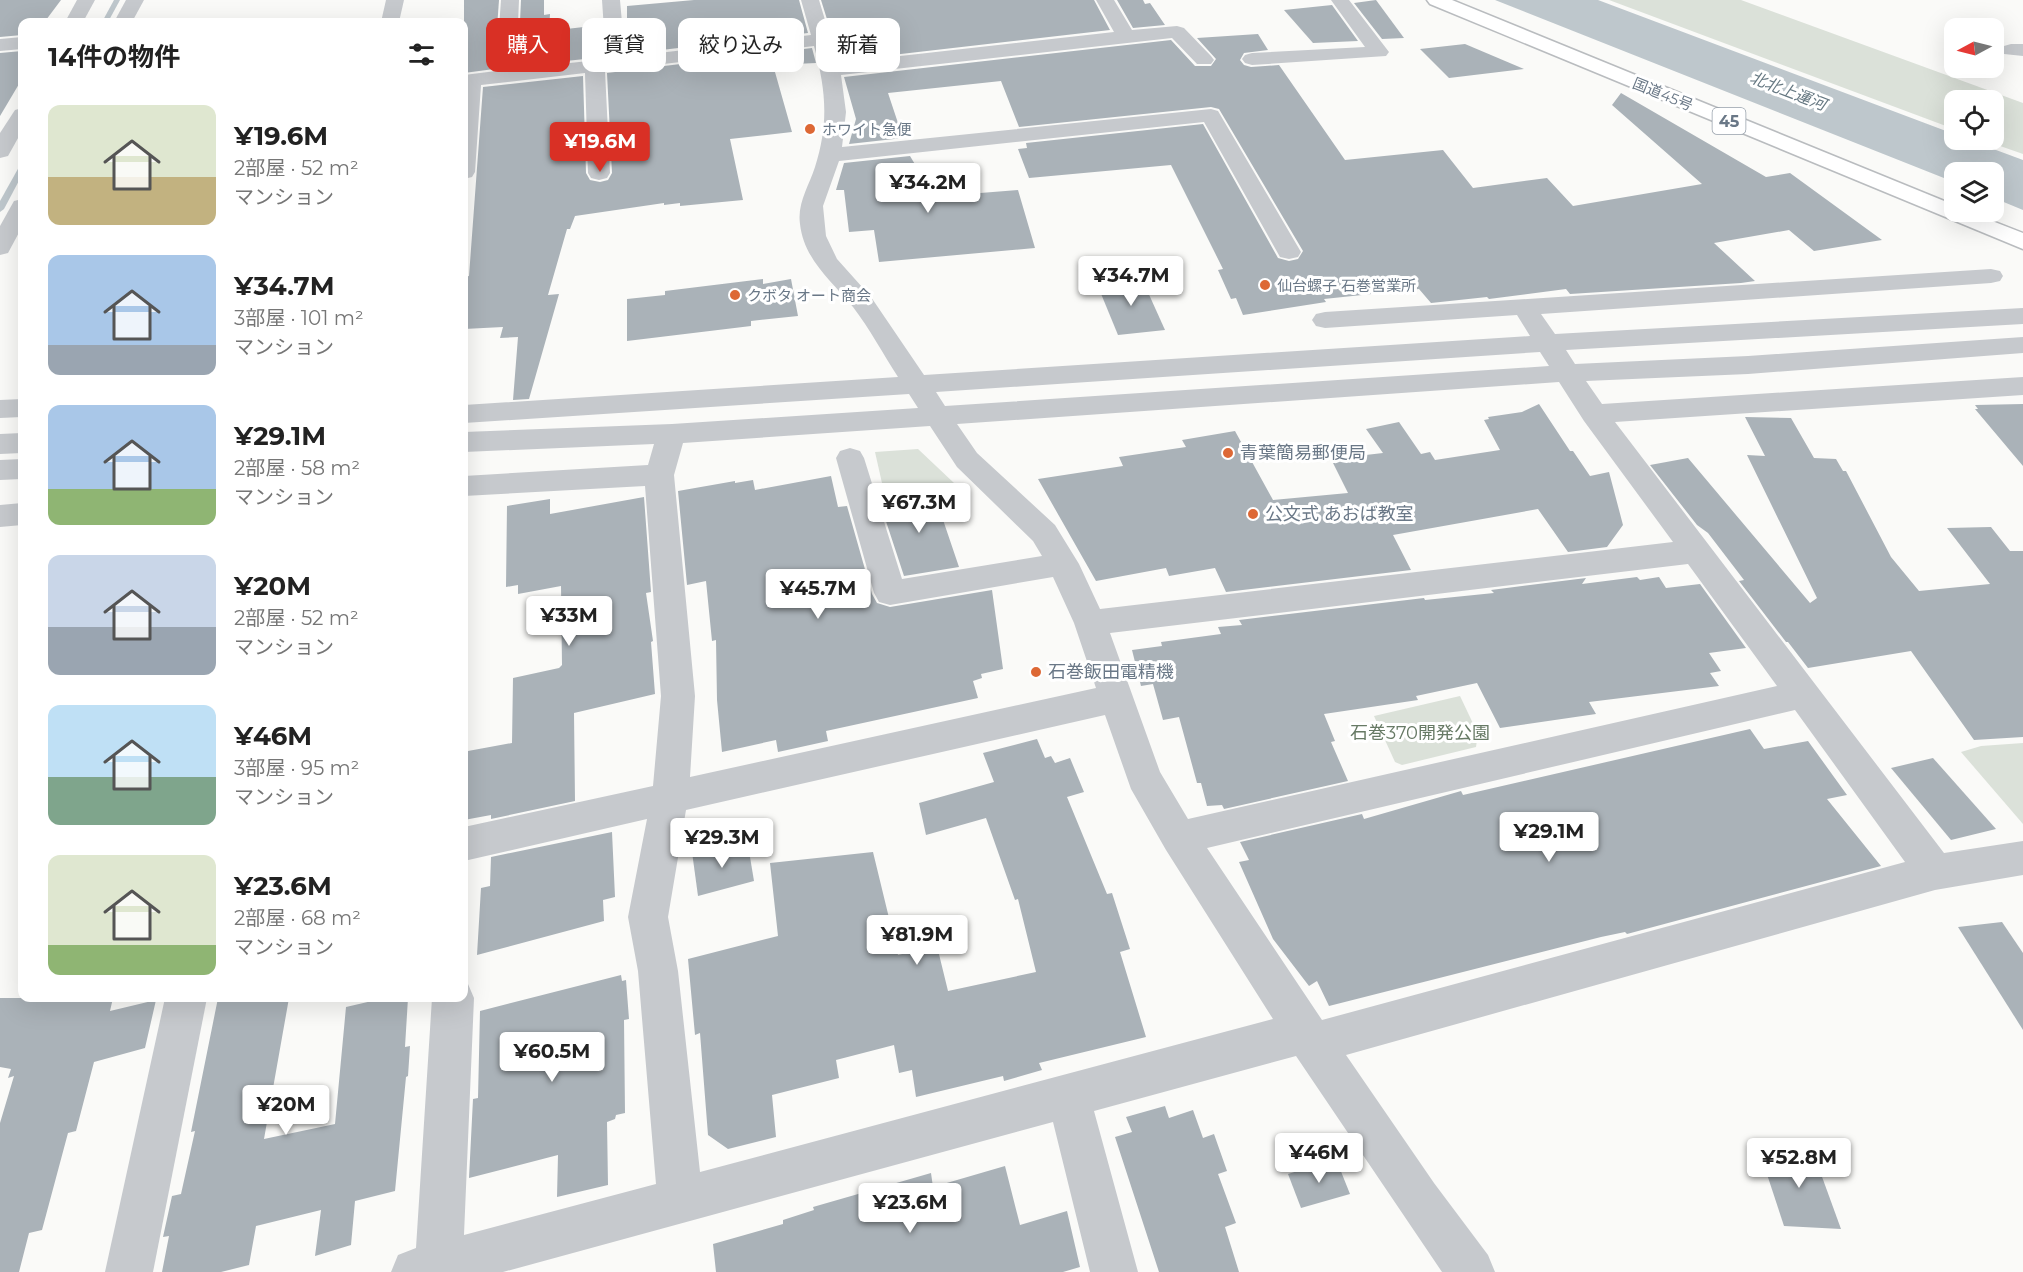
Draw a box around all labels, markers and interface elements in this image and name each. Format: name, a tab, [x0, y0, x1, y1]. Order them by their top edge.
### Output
chip: 購入	[486, 18, 570, 72]
chip: 賃貸	[582, 18, 666, 72]
chip: 絞り込み	[678, 18, 804, 72]
chip: 新着	[816, 18, 900, 72]
north arrow	[1944, 18, 2004, 78]
map controls	[1944, 18, 2004, 222]
icon: filters	[405, 38, 438, 71]
text: 14件の物件	[48, 41, 180, 73]
water label: 北北上運河	[1747, 68, 1832, 115]
street label: 国道45号	[1630, 73, 1696, 115]
button: locate	[1944, 90, 2004, 150]
road number: 45	[1712, 108, 1746, 134]
text: ¥19.6M	[234, 120, 328, 152]
place label: ホワイト急便	[822, 120, 912, 139]
pin: ¥19.6M	[551, 122, 649, 173]
marker: ホワイト急便	[803, 122, 817, 136]
icon: home	[96, 129, 168, 201]
text: ¥19.6M	[564, 129, 636, 153]
text: 2部屋 · 52 m²	[234, 156, 359, 180]
button: layers	[1944, 162, 2004, 222]
pin: ¥34.2M	[879, 163, 977, 214]
text: ¥34.2M	[889, 170, 967, 194]
text: マンション	[234, 185, 334, 209]
pin: ¥34.7M	[1082, 256, 1180, 307]
text: ¥34.7M	[1092, 263, 1170, 287]
text: ¥34.7M	[234, 270, 335, 302]
place label: 仙台螺子 石巻営業所	[1277, 276, 1416, 295]
marker: 仙台螺子 石巻営業所	[1258, 278, 1272, 292]
icon: home	[96, 279, 168, 351]
place label: クボタ オート商会	[747, 286, 871, 305]
marker: クボタ オート商会	[728, 288, 742, 302]
text: 3部屋 · 101 m²	[234, 306, 364, 330]
text: マンション	[234, 335, 334, 359]
text: ¥29.1M	[234, 420, 326, 452]
icon: home	[96, 429, 168, 501]
place label: 青葉簡易郵便局	[1240, 442, 1366, 464]
marker: 青葉簡易郵便局	[1221, 446, 1235, 460]
text: 2部屋 · 58 m²	[234, 456, 360, 480]
pin: ¥67.3M	[870, 483, 968, 534]
text: マンション	[234, 485, 334, 509]
text: ¥67.3M	[882, 490, 956, 514]
place label: 公文式 あおば教室	[1265, 503, 1414, 525]
marker: 公文式 あおば教室	[1246, 507, 1260, 521]
pin: ¥45.7M	[769, 569, 867, 620]
text: ¥20M	[234, 570, 311, 602]
text: ¥45.7M	[780, 576, 856, 600]
icon: home	[96, 579, 168, 651]
pin: ¥33M	[533, 596, 605, 647]
text: ¥33M	[540, 603, 598, 627]
text: 2部屋 · 52 m²	[234, 606, 359, 630]
text: マンション	[234, 635, 334, 659]
place label: 石巻飯田電精機	[1048, 661, 1174, 683]
marker: 石巻飯田電精機	[1029, 665, 1043, 679]
text: ¥46M	[234, 720, 312, 752]
park label: 石巻370開発公園	[1350, 722, 1490, 744]
icon: home	[96, 729, 168, 801]
text: 3部屋 · 95 m²	[234, 756, 359, 780]
text: マンション	[234, 785, 334, 809]
pin: ¥29.1M	[1500, 812, 1598, 863]
pin: ¥29.3M	[673, 818, 771, 869]
text: ¥29.1M	[1514, 819, 1584, 843]
text: ¥29.3M	[684, 825, 760, 849]
text: ¥23.6M	[234, 870, 332, 902]
icon: home	[96, 879, 168, 951]
text: 2部屋 · 68 m²	[234, 906, 361, 930]
pin: ¥81.9M	[868, 915, 966, 966]
text: ¥81.9M	[881, 922, 953, 946]
text: マンション	[234, 935, 334, 959]
pin: ¥60.5M	[503, 1032, 601, 1083]
text: ¥60.5M	[514, 1039, 590, 1063]
pin: ¥20M	[250, 1085, 322, 1136]
text: ¥20M	[256, 1092, 316, 1116]
pin: ¥46M	[1283, 1133, 1355, 1184]
pin: ¥52.8M	[1750, 1138, 1848, 1189]
text: ¥46M	[1289, 1140, 1349, 1164]
text: ¥52.8M	[1761, 1145, 1837, 1169]
pin: ¥23.6M	[861, 1183, 959, 1234]
text: ¥23.6M	[872, 1190, 948, 1214]

